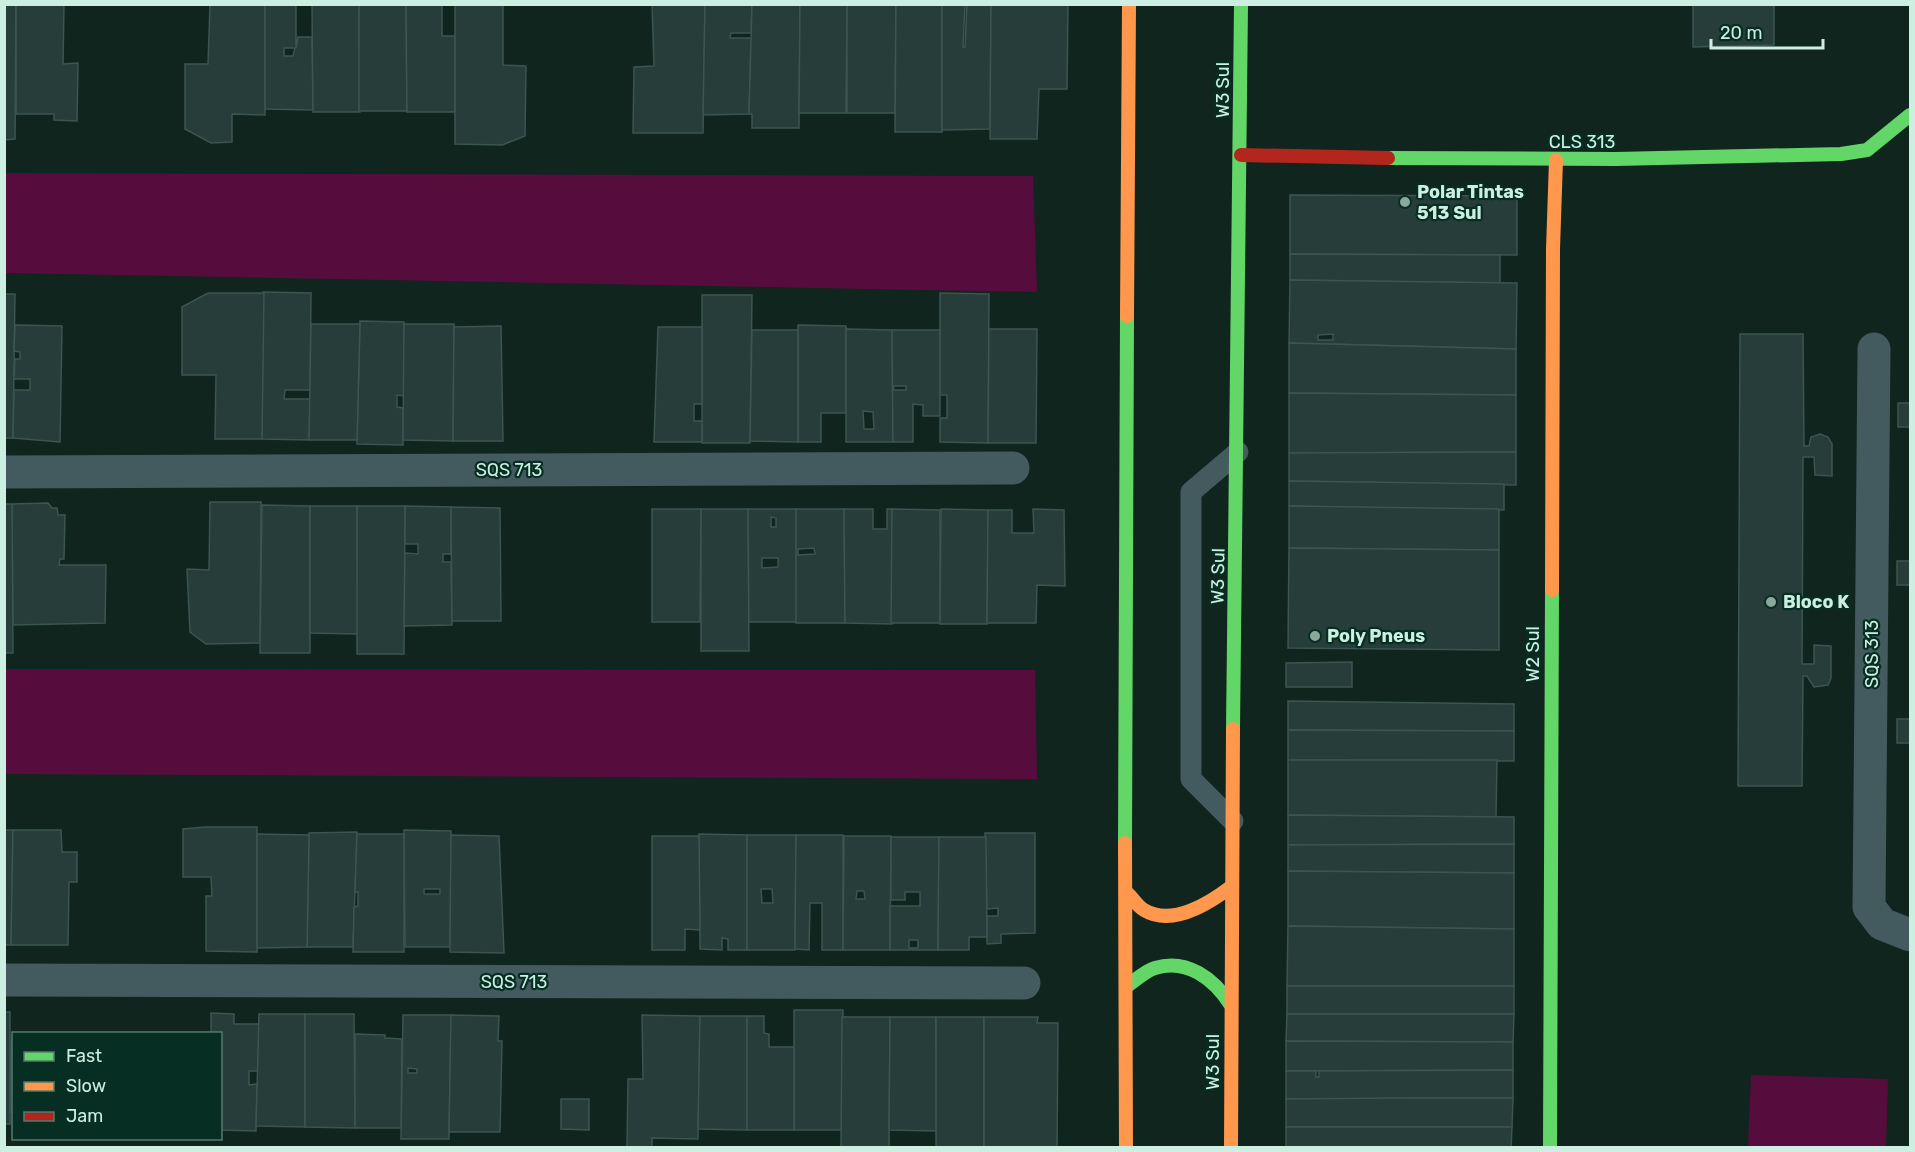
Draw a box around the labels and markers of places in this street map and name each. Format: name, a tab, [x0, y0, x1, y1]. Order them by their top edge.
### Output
place label: Polar Tintas 513 Sul	[1417, 181, 1524, 224]
marker: Polar Tintas 513 Sul	[1398, 195, 1412, 209]
place label: Bloco K	[1783, 591, 1849, 613]
marker: Bloco K	[1764, 595, 1778, 609]
place label: Poly Pneus	[1327, 625, 1425, 647]
marker: Poly Pneus	[1308, 629, 1322, 643]

